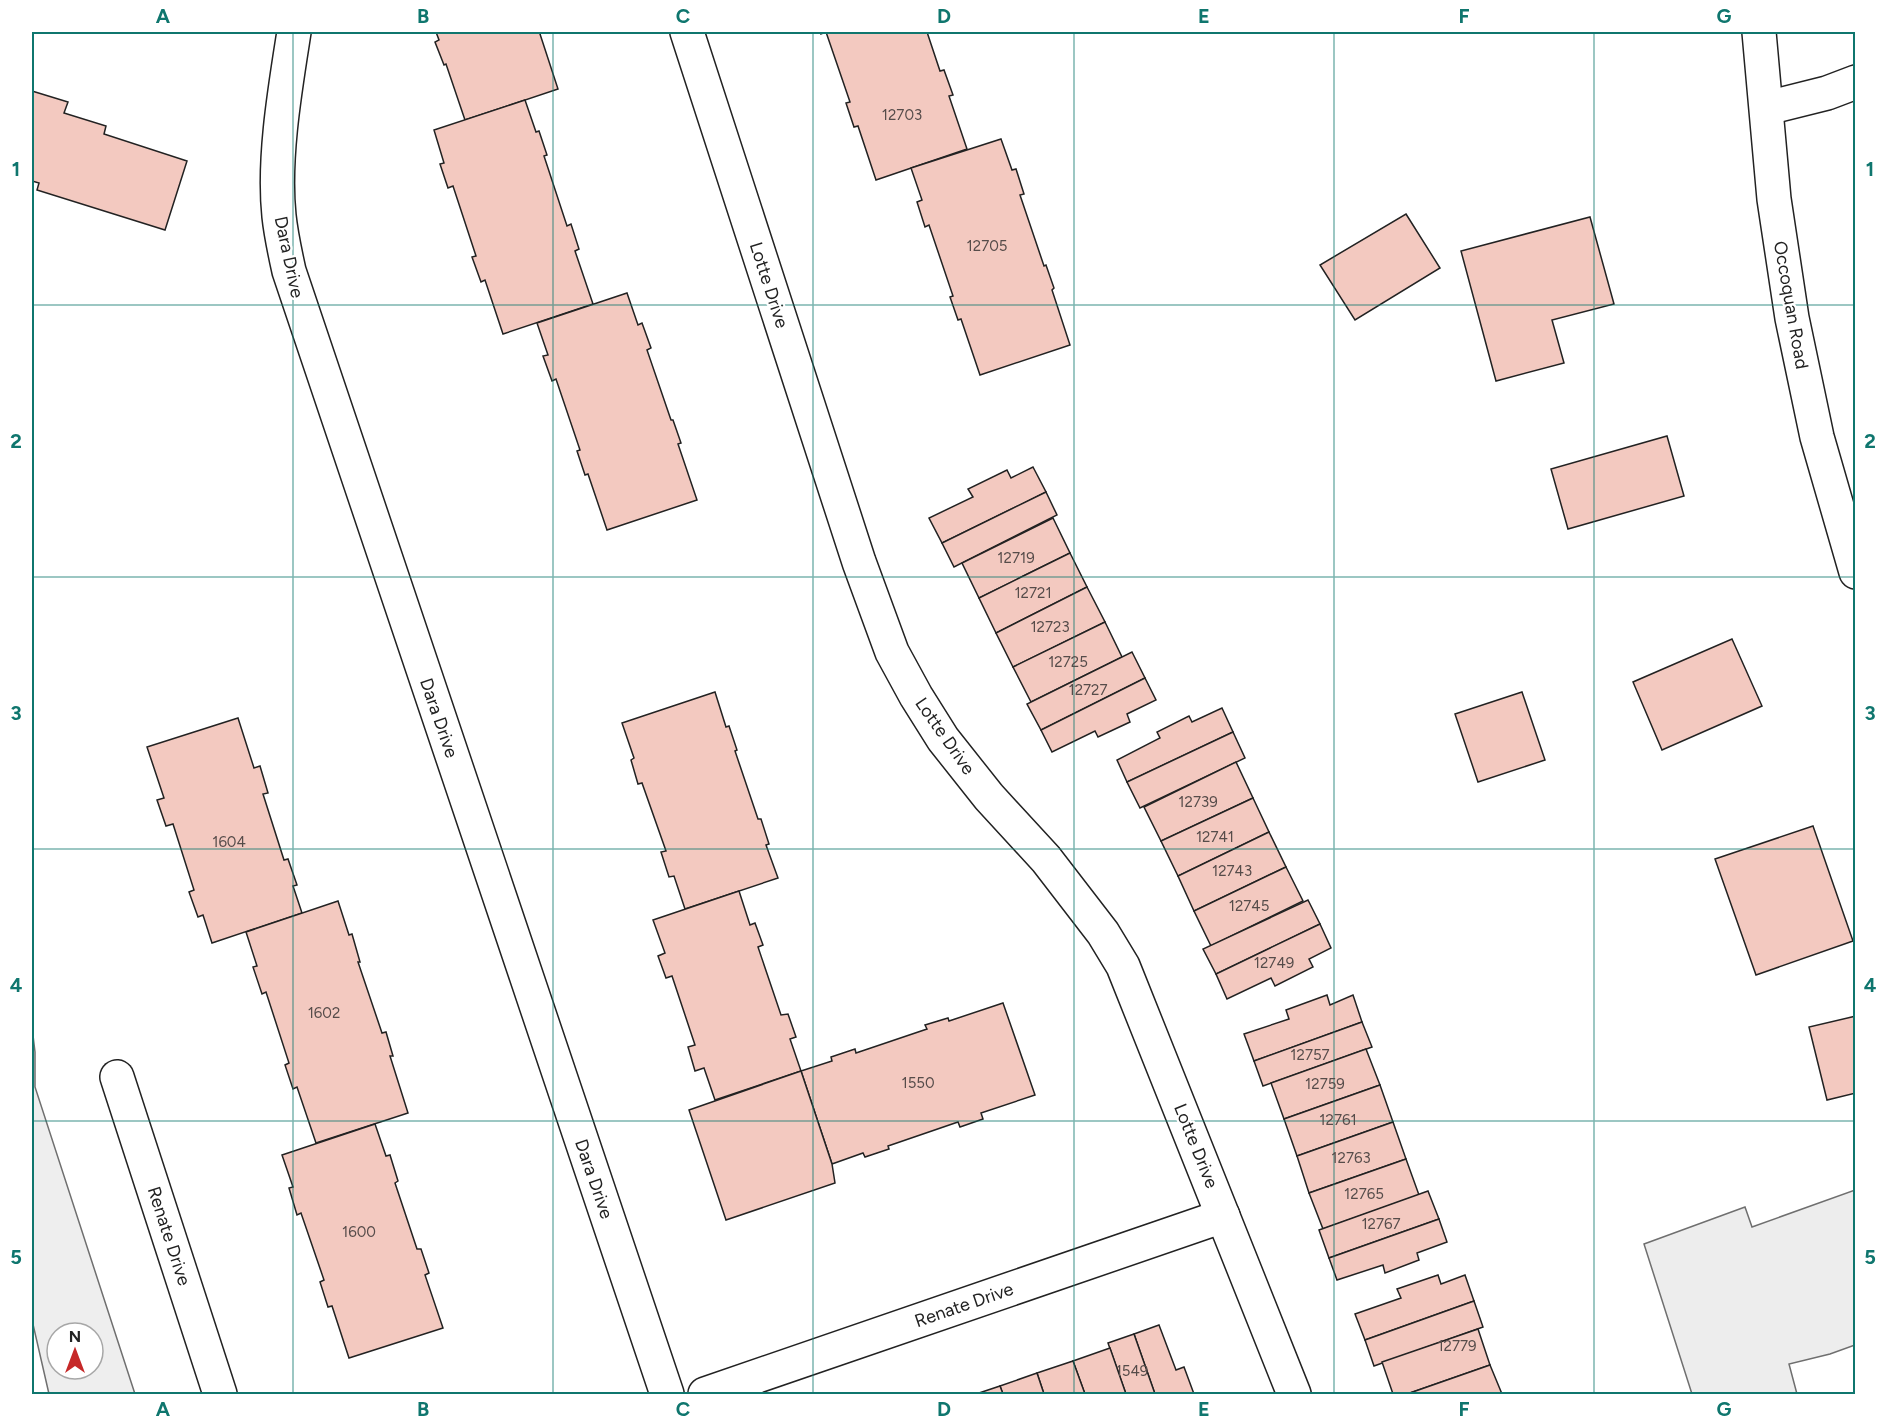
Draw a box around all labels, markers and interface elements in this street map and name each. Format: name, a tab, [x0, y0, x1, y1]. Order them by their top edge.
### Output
text: A	[156, 4, 171, 28]
text: B	[417, 4, 429, 28]
text: C	[676, 4, 690, 28]
text: D	[937, 4, 951, 28]
text: E	[1198, 4, 1210, 28]
text: F	[1458, 4, 1470, 28]
text: G	[1717, 4, 1732, 28]
house number: 12703	[882, 106, 922, 124]
text: 1	[12, 157, 20, 181]
text: 1	[1866, 157, 1874, 181]
street label: Dara Drive	[270, 214, 308, 300]
house number: 12705	[967, 237, 1007, 255]
street label: Lotte Drive	[745, 239, 793, 331]
street label: Occoquan Road	[1769, 239, 1813, 371]
text: 2	[10, 429, 22, 453]
text: 2	[1864, 429, 1876, 453]
house number: 12719	[997, 549, 1035, 567]
house number: 12721	[1014, 584, 1052, 602]
house number: 12723	[1030, 618, 1070, 636]
house number: 12725	[1048, 653, 1088, 671]
street label: Dara Drive	[415, 675, 463, 761]
house number: 12727	[1068, 681, 1108, 699]
street label: Lotte Drive	[910, 693, 980, 779]
text: 3	[10, 701, 22, 725]
text: 3	[1864, 701, 1876, 725]
house number: 12739	[1178, 793, 1218, 811]
house number: 12741	[1196, 828, 1234, 846]
house number: 1604	[212, 833, 246, 851]
house number: 12743	[1212, 862, 1252, 880]
house number: 12745	[1229, 897, 1269, 915]
house number: 12749	[1254, 954, 1294, 972]
text: 4	[10, 973, 23, 997]
text: 4	[1864, 973, 1877, 997]
house number: 1602	[308, 1004, 340, 1022]
house number: 12757	[1290, 1046, 1330, 1064]
house number: 1550	[901, 1074, 935, 1092]
house number: 12759	[1305, 1075, 1345, 1093]
street label: Lotte Drive	[1169, 1100, 1223, 1192]
house number: 12761	[1319, 1111, 1357, 1129]
street label: Dara Drive	[570, 1136, 618, 1222]
house number: 12763	[1331, 1149, 1371, 1167]
street label: Renate Drive	[143, 1184, 195, 1289]
house number: 12765	[1344, 1185, 1384, 1203]
house number: 12767	[1361, 1215, 1401, 1233]
house number: 1600	[342, 1223, 376, 1241]
text: 5	[10, 1245, 22, 1269]
text: 5	[1864, 1245, 1876, 1269]
street label: Renate Drive	[912, 1278, 1016, 1332]
north arrow	[45, 1321, 105, 1381]
text: N	[69, 1327, 81, 1346]
house number: 12779	[1437, 1337, 1477, 1355]
house number: 1549	[1116, 1362, 1148, 1380]
text: A	[156, 1397, 171, 1421]
text: B	[417, 1397, 429, 1421]
text: C	[676, 1397, 690, 1421]
text: D	[937, 1397, 951, 1421]
text: E	[1198, 1397, 1210, 1421]
text: F	[1458, 1397, 1470, 1421]
text: G	[1717, 1397, 1732, 1421]

